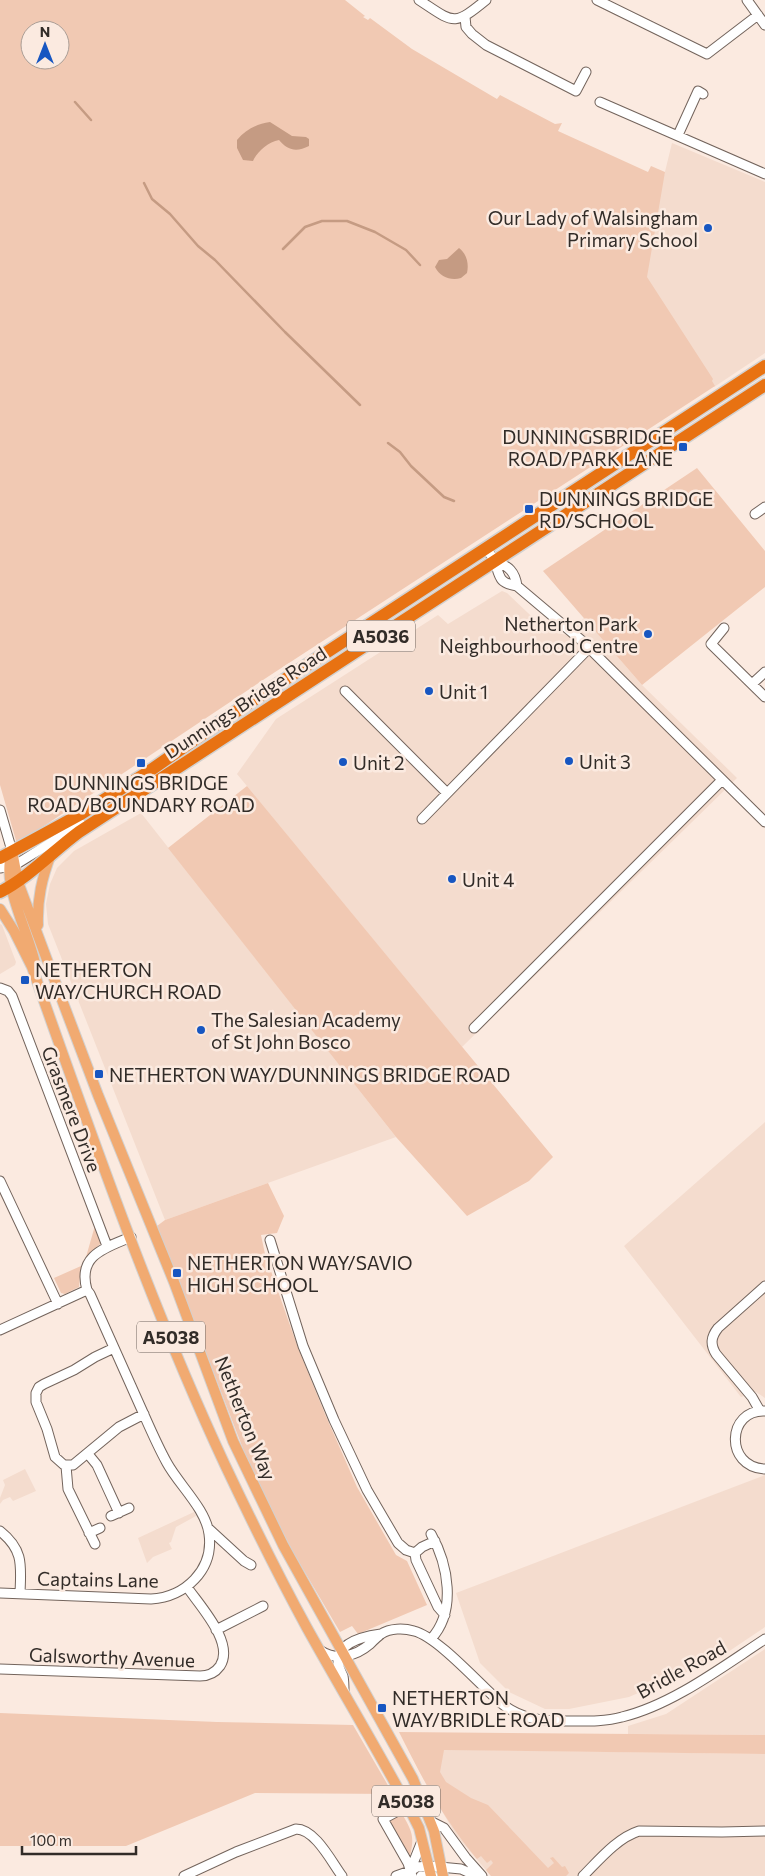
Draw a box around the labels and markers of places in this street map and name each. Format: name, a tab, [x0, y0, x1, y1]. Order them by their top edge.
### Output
place label: Our Lady of Walsingham Primary School	[488, 206, 698, 251]
marker: Our Lady of Walsingham Primary School	[702, 222, 714, 234]
place label: DUNNINGSBRIDGE ROAD/PARK LANE	[502, 425, 673, 470]
marker: DUNNINGSBRIDGE ROAD/PARK LANE	[677, 441, 689, 453]
place label: DUNNINGS BRIDGE RD/SCHOOL	[539, 487, 713, 532]
marker: DUNNINGS BRIDGE RD/SCHOOL	[523, 503, 535, 515]
place label: Netherton Park Neighbourhood Centre	[440, 612, 638, 657]
marker: Netherton Park Neighbourhood Centre	[642, 628, 654, 640]
place label: Unit 1	[439, 680, 488, 703]
marker: Unit 1	[423, 685, 435, 697]
place label: Unit 3	[579, 750, 631, 773]
place label: Unit 2	[353, 751, 405, 774]
marker: Unit 3	[563, 755, 575, 767]
marker: Unit 2	[337, 756, 349, 768]
marker: DUNNINGS BRIDGE ROAD/BOUNDARY ROAD	[135, 757, 147, 769]
place label: DUNNINGS BRIDGE ROAD/BOUNDARY ROAD	[27, 771, 255, 816]
place label: Unit 4	[462, 868, 514, 891]
marker: Unit 4	[446, 873, 458, 885]
place label: NETHERTON WAY/CHURCH ROAD	[35, 958, 221, 1003]
marker: NETHERTON WAY/CHURCH ROAD	[19, 974, 31, 986]
place label: The Salesian Academy of St John Bosco	[211, 1008, 401, 1053]
marker: The Salesian Academy of St John Bosco	[195, 1024, 207, 1036]
place label: NETHERTON WAY/DUNNINGS BRIDGE ROAD	[109, 1063, 510, 1086]
marker: NETHERTON WAY/DUNNINGS BRIDGE ROAD	[93, 1068, 105, 1080]
place label: NETHERTON WAY/SAVIO HIGH SCHOOL	[187, 1251, 412, 1296]
marker: NETHERTON WAY/SAVIO HIGH SCHOOL	[171, 1267, 183, 1279]
place label: NETHERTON WAY/BRIDLE ROAD	[392, 1686, 565, 1731]
marker: NETHERTON WAY/BRIDLE ROAD	[376, 1702, 388, 1714]

